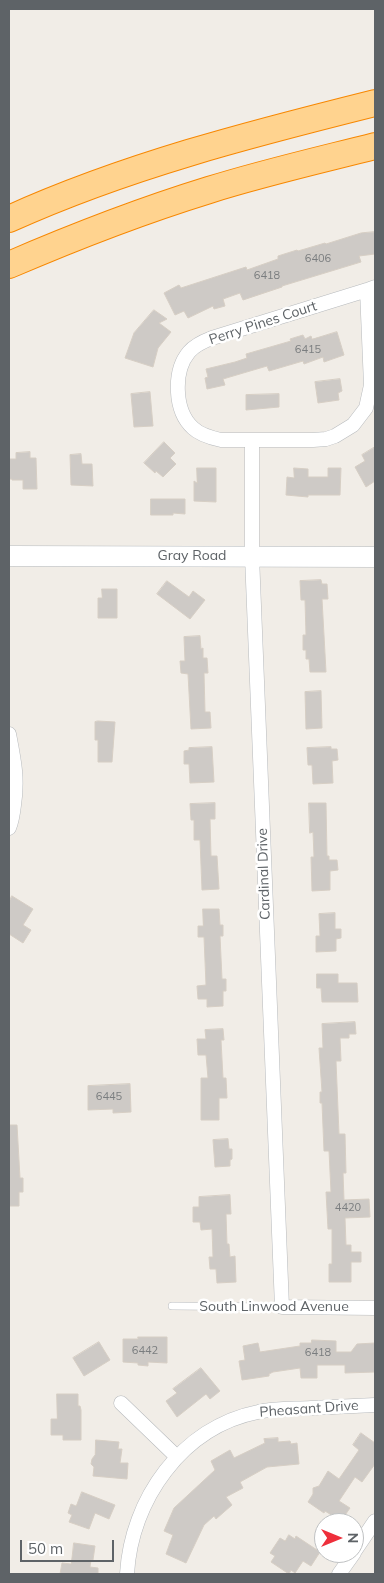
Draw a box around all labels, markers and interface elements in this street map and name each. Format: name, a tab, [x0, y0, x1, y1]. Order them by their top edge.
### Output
house number: 6406	[305, 252, 331, 266]
house number: 6418	[254, 269, 280, 283]
street label: Perry Pines Court	[207, 298, 319, 348]
house number: 6415	[295, 343, 321, 357]
street label: Gray Road	[158, 548, 226, 564]
street label: Cardinal Drive	[254, 828, 274, 920]
house number: 6445	[96, 1090, 122, 1104]
house number: 4420	[335, 1201, 361, 1215]
street label: South Linwood Avenue	[199, 1299, 349, 1315]
house number: 6442	[132, 1344, 158, 1358]
house number: 6418	[305, 1346, 331, 1360]
street label: Pheasant Drive	[259, 1397, 359, 1421]
north arrow	[314, 1513, 364, 1563]
scale bar	[22, 1530, 116, 1562]
text: N	[344, 1533, 362, 1543]
text: 50 m	[28, 1539, 63, 1558]

